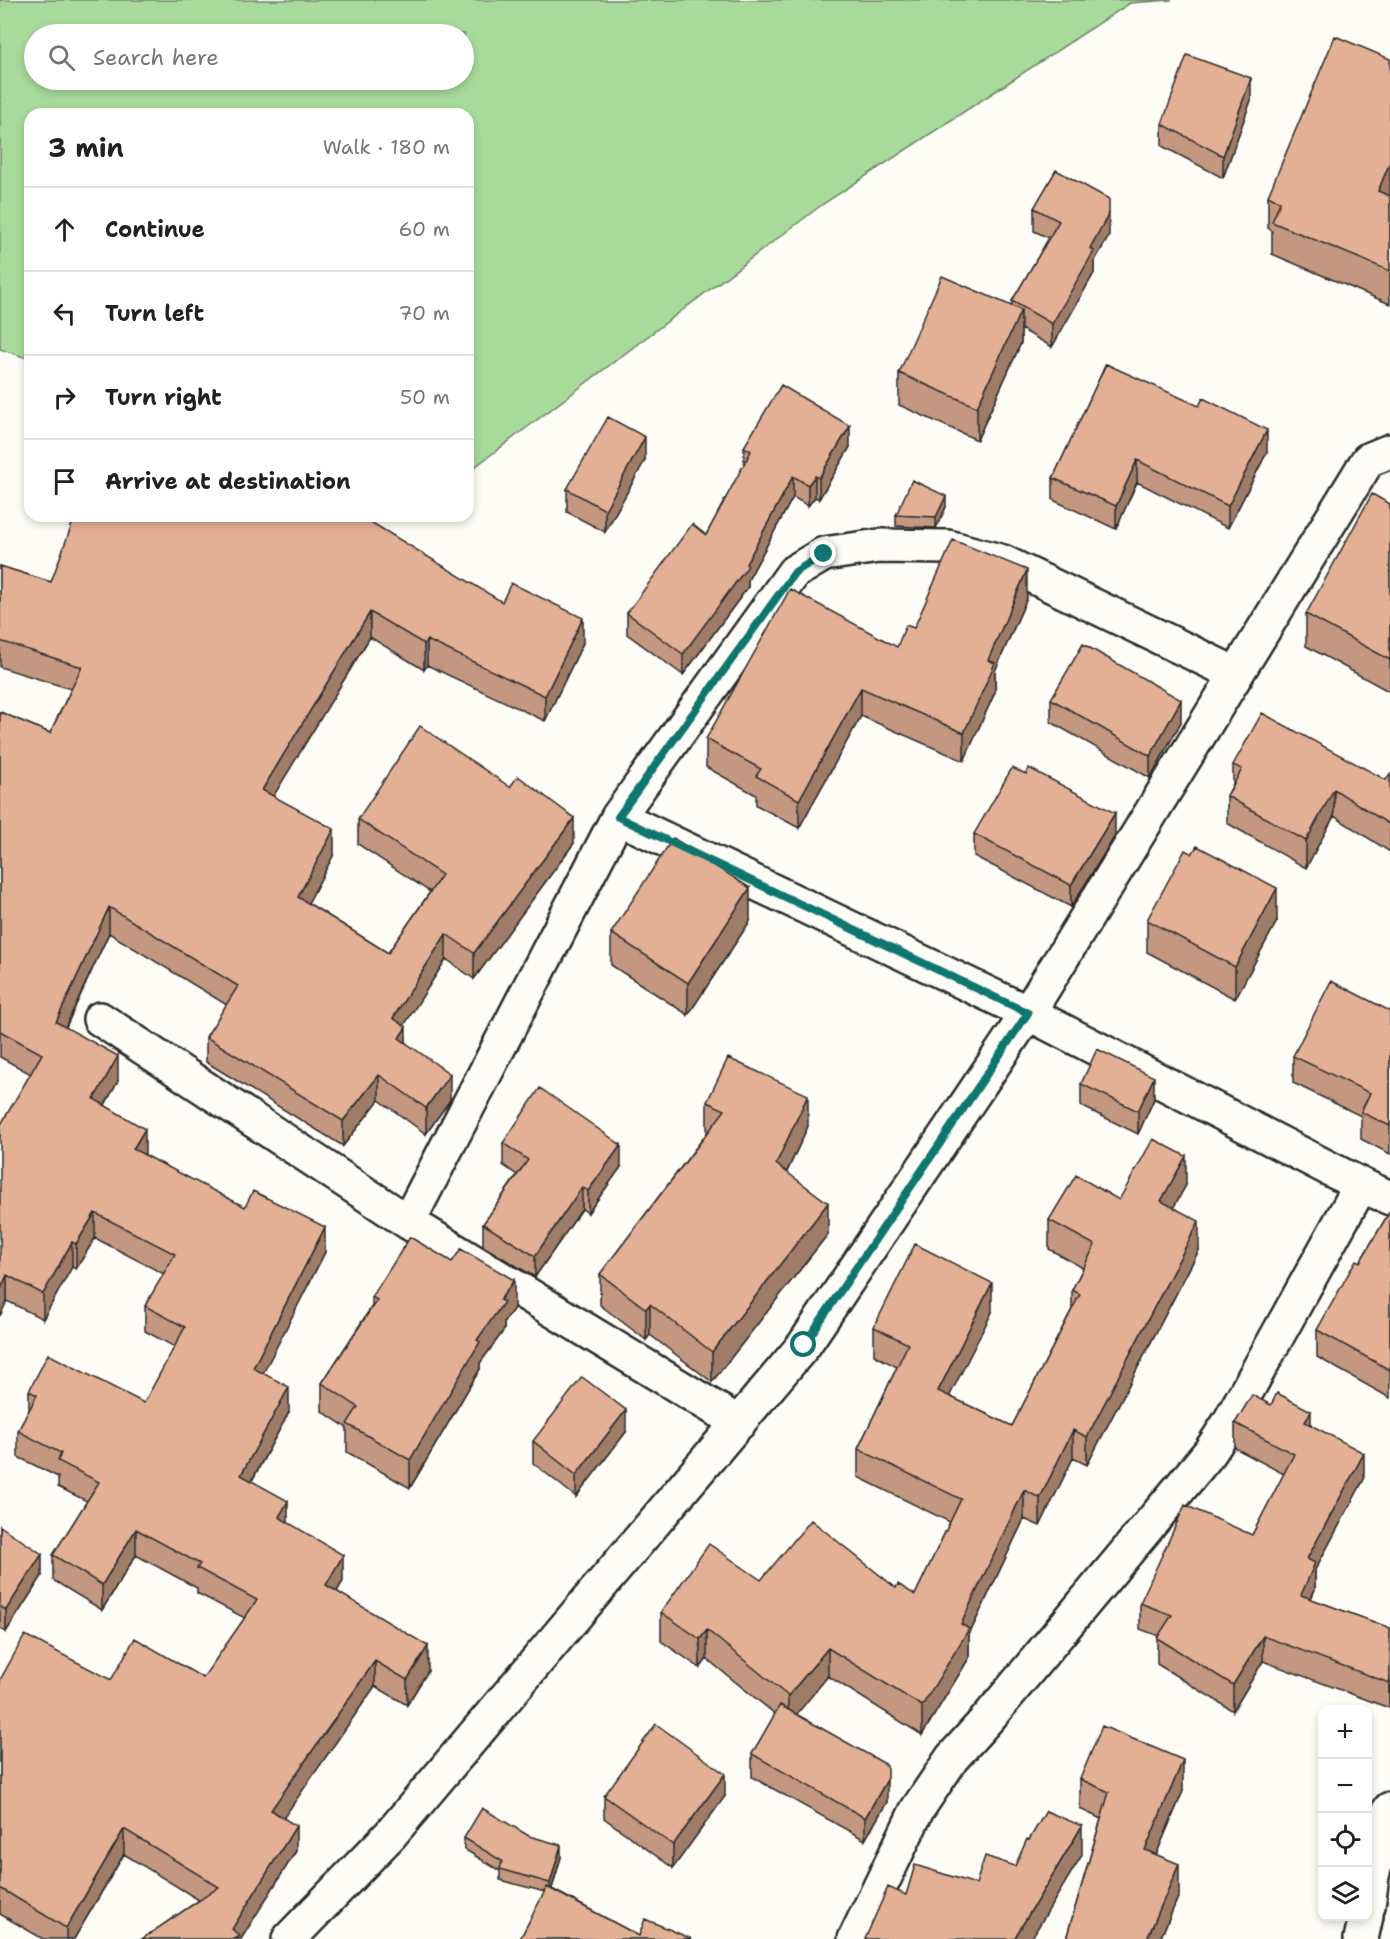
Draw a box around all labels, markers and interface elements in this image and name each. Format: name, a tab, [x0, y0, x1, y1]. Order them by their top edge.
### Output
search box	[24, 24, 474, 90]
icon: search	[45, 41, 78, 74]
text: Search here	[93, 43, 219, 72]
text: 3 min	[48, 130, 124, 165]
text: Walk · 180 m	[323, 134, 450, 160]
icon: ahead	[48, 213, 81, 246]
text: Continue	[105, 215, 205, 244]
text: 60 m	[398, 216, 450, 242]
icon: left	[48, 297, 81, 330]
text: Turn left	[105, 299, 204, 328]
text: 70 m	[398, 300, 450, 326]
icon: right	[48, 381, 81, 414]
text: Turn right	[105, 383, 222, 412]
text: 50 m	[400, 384, 450, 410]
icon: arrive	[48, 465, 81, 498]
text: Arrive at destination	[105, 467, 351, 496]
route end	[810, 540, 836, 566]
route start	[790, 1331, 816, 1357]
map controls	[1318, 1705, 1372, 1921]
button: +	[1318, 1705, 1372, 1759]
button: −	[1318, 1759, 1372, 1813]
button: locate	[1318, 1813, 1372, 1867]
button: layers	[1318, 1867, 1372, 1921]

